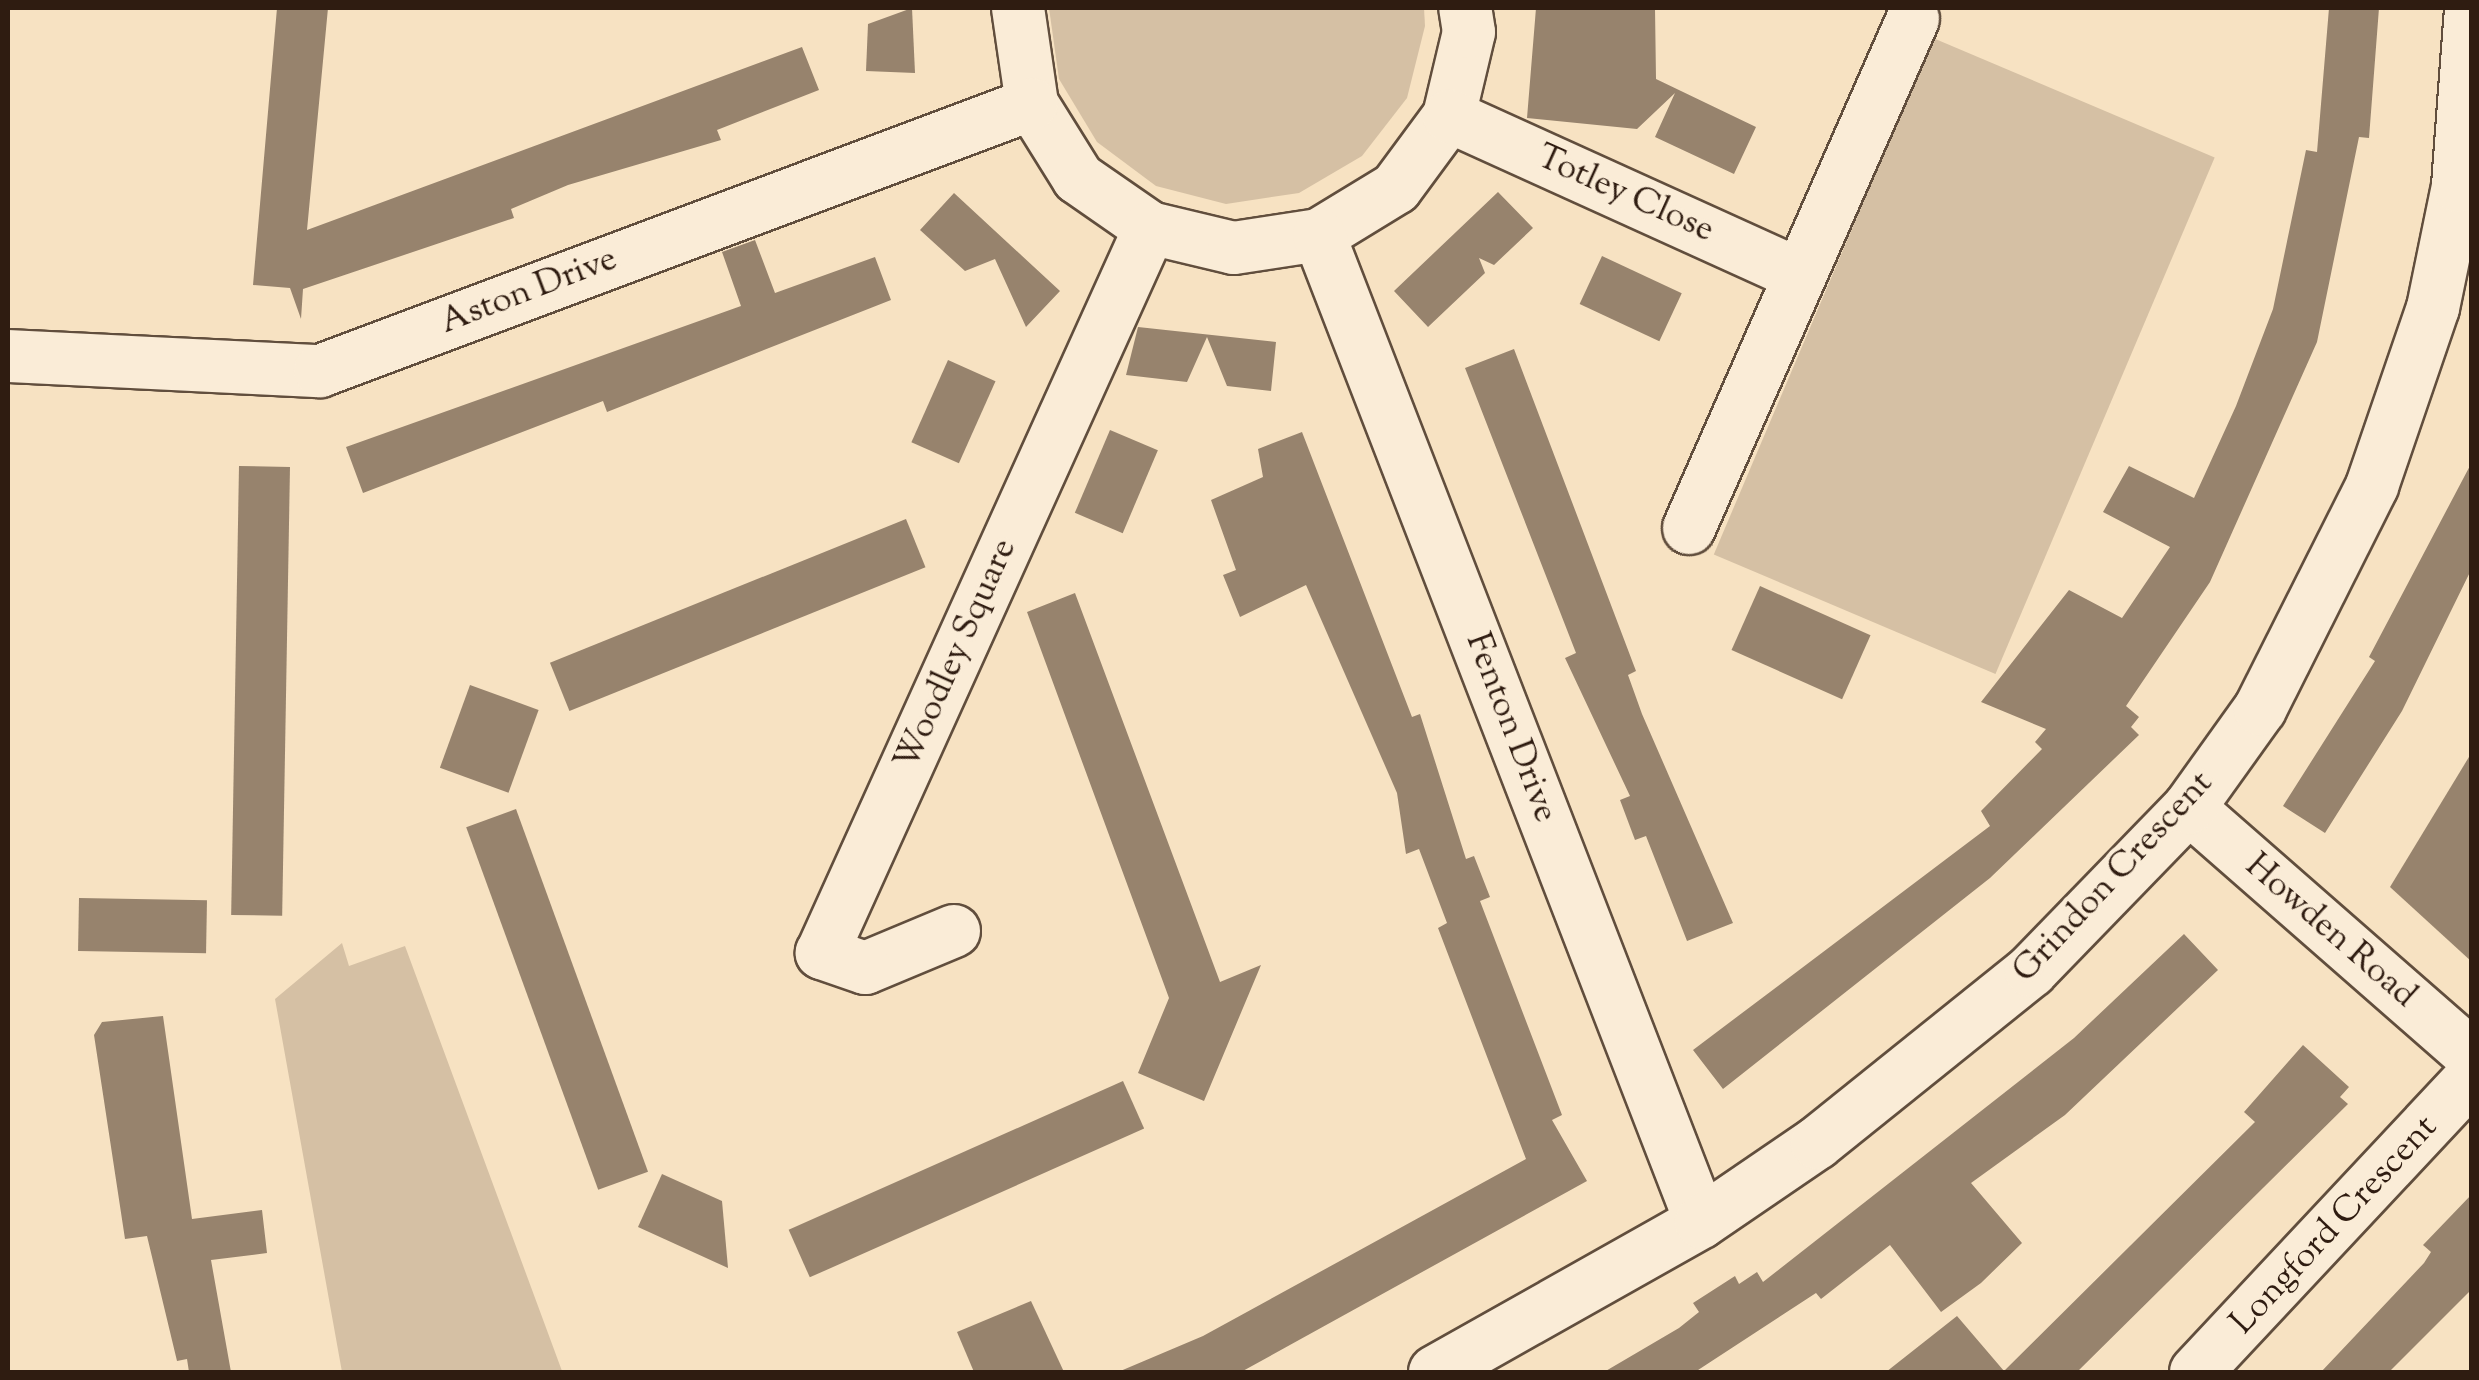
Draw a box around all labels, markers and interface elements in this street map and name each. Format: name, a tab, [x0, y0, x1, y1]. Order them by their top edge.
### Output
street label: Totley Close	[1530, 137, 1720, 253]
street label: Aston Drive	[435, 239, 623, 345]
street label: Woodley Square	[887, 533, 1027, 777]
street label: Fenton Drive	[1455, 628, 1565, 828]
street label: Grindon Crescent	[2005, 763, 2223, 993]
street label: Howden Road	[2236, 846, 2424, 1018]
street label: Longford Crescent	[2223, 1108, 2447, 1344]

